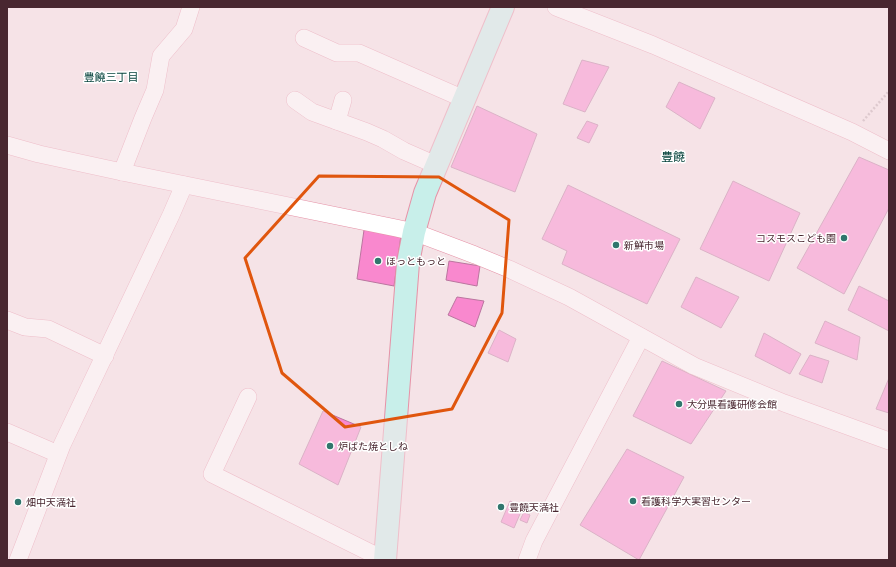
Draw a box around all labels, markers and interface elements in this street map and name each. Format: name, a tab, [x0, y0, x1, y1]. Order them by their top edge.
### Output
district label: 豊饒三丁目	[84, 70, 139, 85]
district label: 豊饒	[661, 149, 685, 165]
place label: コスモスこども園	[756, 232, 836, 245]
marker: コスモスこども園	[839, 233, 849, 243]
place label: 新鮮市場	[624, 239, 664, 252]
marker: 新鮮市場	[611, 240, 621, 250]
place label: ほっともっと	[386, 255, 446, 268]
marker: ほっともっと	[373, 256, 383, 266]
place label: 大分県看護研修会館	[687, 398, 777, 411]
marker: 大分県看護研修会館	[674, 399, 684, 409]
place label: 炉ばた焼としね	[338, 440, 408, 453]
marker: 炉ばた焼としね	[325, 441, 335, 451]
place label: 看護科学大実習センター	[641, 495, 751, 508]
place label: 畑中天満社	[26, 496, 76, 509]
marker: 看護科学大実習センター	[628, 496, 638, 506]
marker: 畑中天満社	[13, 497, 23, 507]
place label: 豊饒天満社	[509, 501, 559, 514]
marker: 豊饒天満社	[496, 502, 506, 512]

